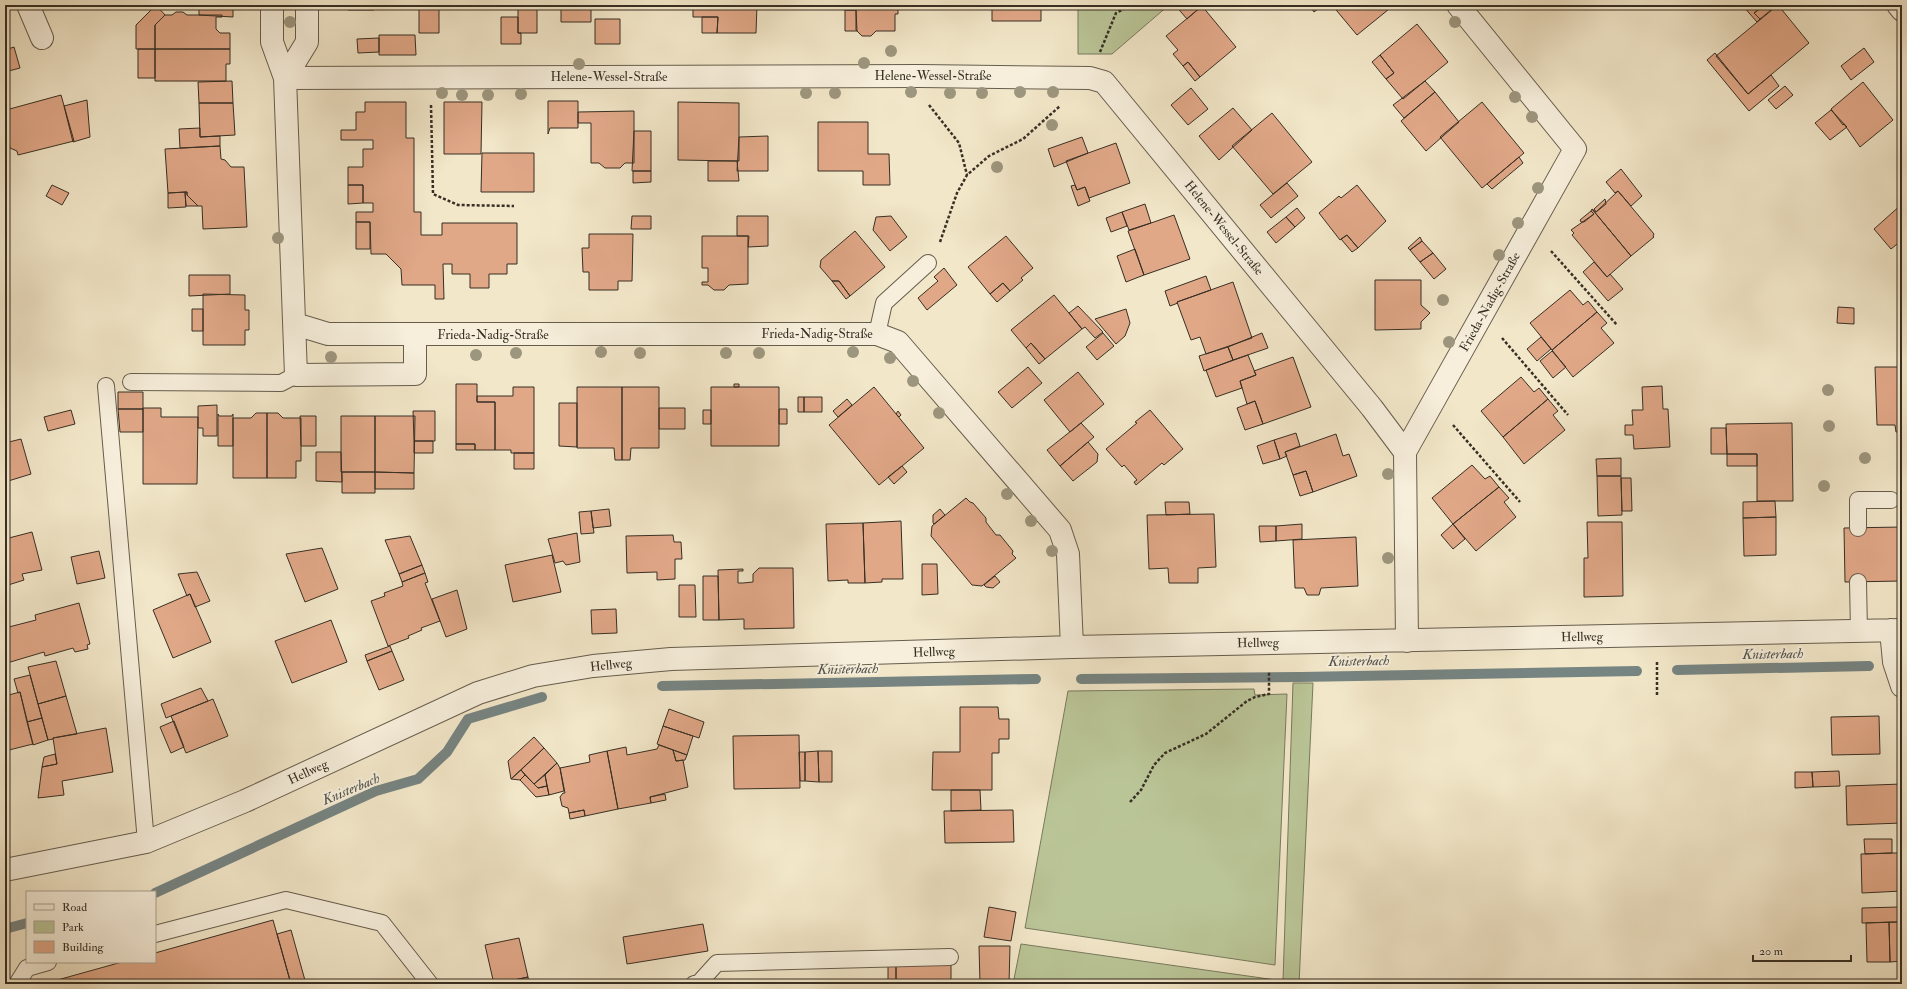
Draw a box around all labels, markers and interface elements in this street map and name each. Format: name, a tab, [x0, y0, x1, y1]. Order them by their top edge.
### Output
street label: Helene-Wessel-Straße	[874, 68, 992, 84]
street label: Helene-Wessel-Straße	[550, 69, 668, 85]
street label: Helene-Wessel-Straße	[1181, 177, 1267, 279]
street label: Frieda-Nadig-Straße	[1456, 249, 1524, 355]
street label: Frieda-Nadig-Straße	[761, 326, 873, 342]
street label: Frieda-Nadig-Straße	[437, 327, 549, 343]
street label: Hellweg	[1561, 629, 1604, 645]
street label: Hellweg	[1237, 635, 1280, 651]
street label: Hellweg	[913, 643, 956, 661]
water label: Knisterbach	[1741, 645, 1804, 663]
water label: Knisterbach	[1327, 652, 1390, 670]
street label: Hellweg	[589, 655, 633, 675]
water label: Knisterbach	[816, 660, 879, 678]
street label: Hellweg	[285, 756, 331, 788]
water label: Knisterbach	[319, 769, 382, 809]
legend	[26, 891, 156, 963]
text: Road	[62, 900, 87, 915]
text: Park	[62, 920, 84, 935]
scale bar	[1753, 937, 1851, 963]
text: Building	[62, 940, 105, 955]
text: 20 m	[1759, 944, 1784, 959]

